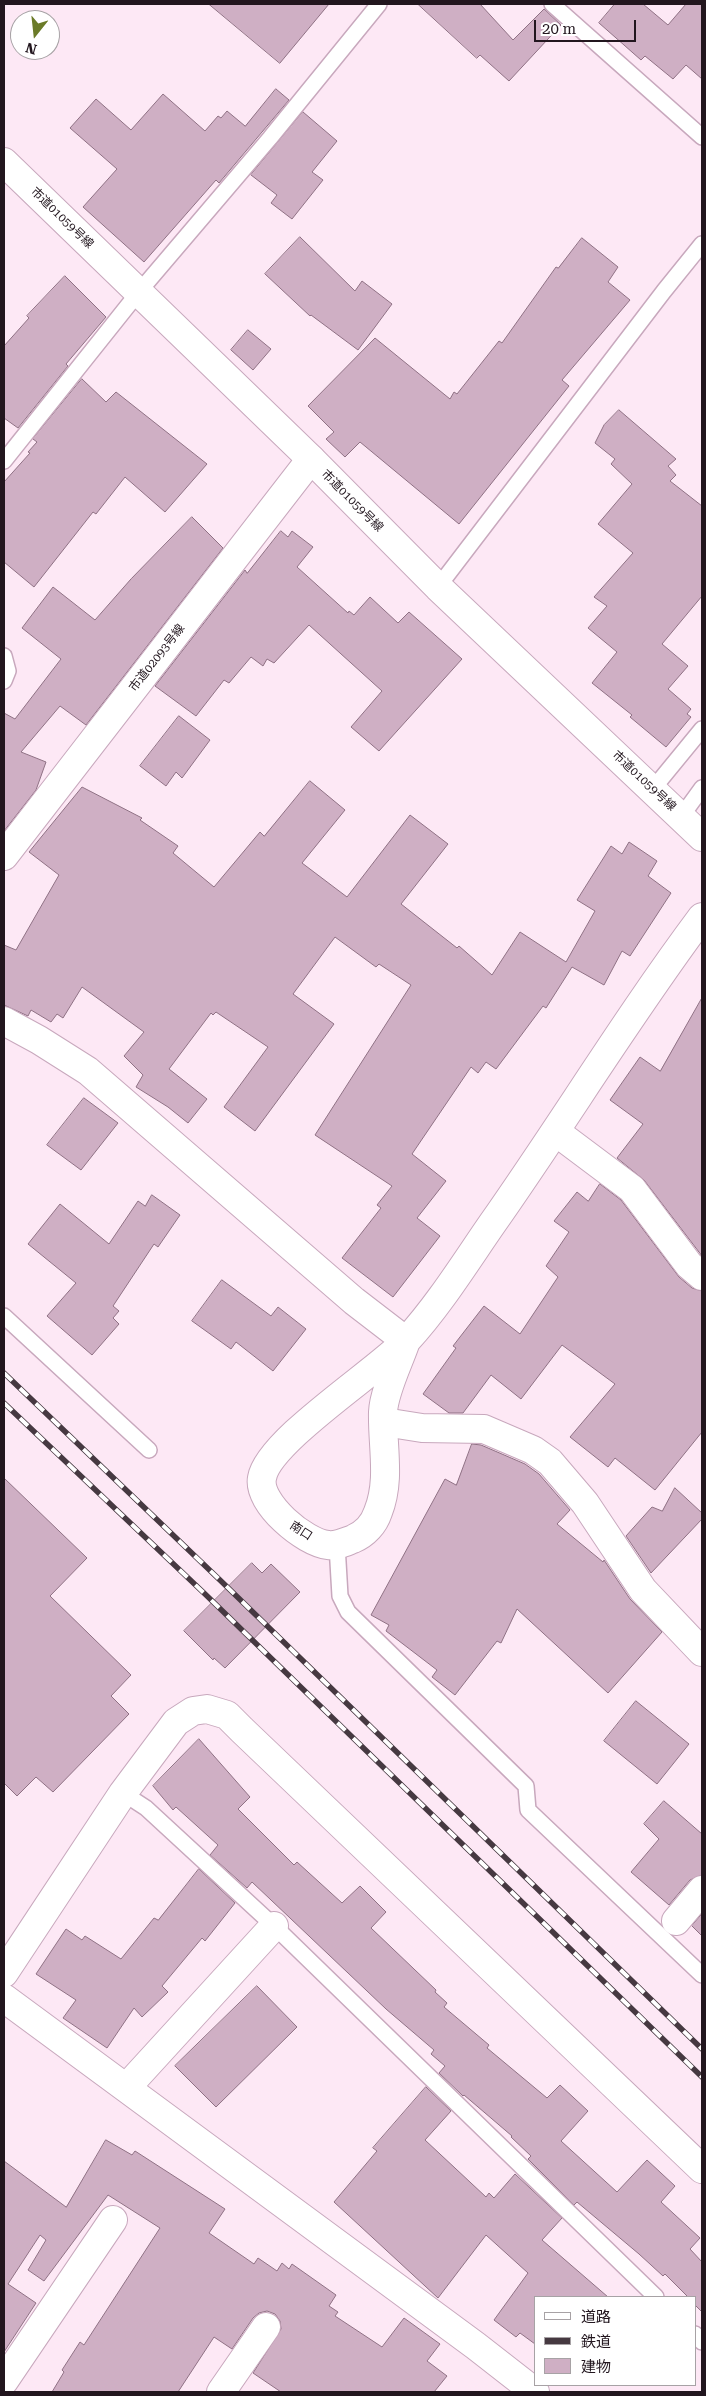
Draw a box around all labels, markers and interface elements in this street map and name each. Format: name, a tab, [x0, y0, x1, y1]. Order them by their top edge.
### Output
north arrow	[10, 10, 60, 60]
scale bar	[536, 10, 638, 42]
text: 20 m	[542, 20, 576, 38]
text: N	[24, 39, 39, 58]
street label: 市道01059号線	[28, 184, 96, 252]
street label: 市道01059号線	[318, 467, 386, 535]
street label: 市道02093号線	[126, 621, 188, 695]
street label: 市道01059号線	[609, 748, 679, 814]
street label: 南口	[287, 1518, 315, 1544]
legend	[534, 2296, 696, 2386]
text: 道路	[581, 2308, 611, 2326]
text: 鉄道	[581, 2333, 611, 2351]
text: 建物	[581, 2358, 611, 2376]

